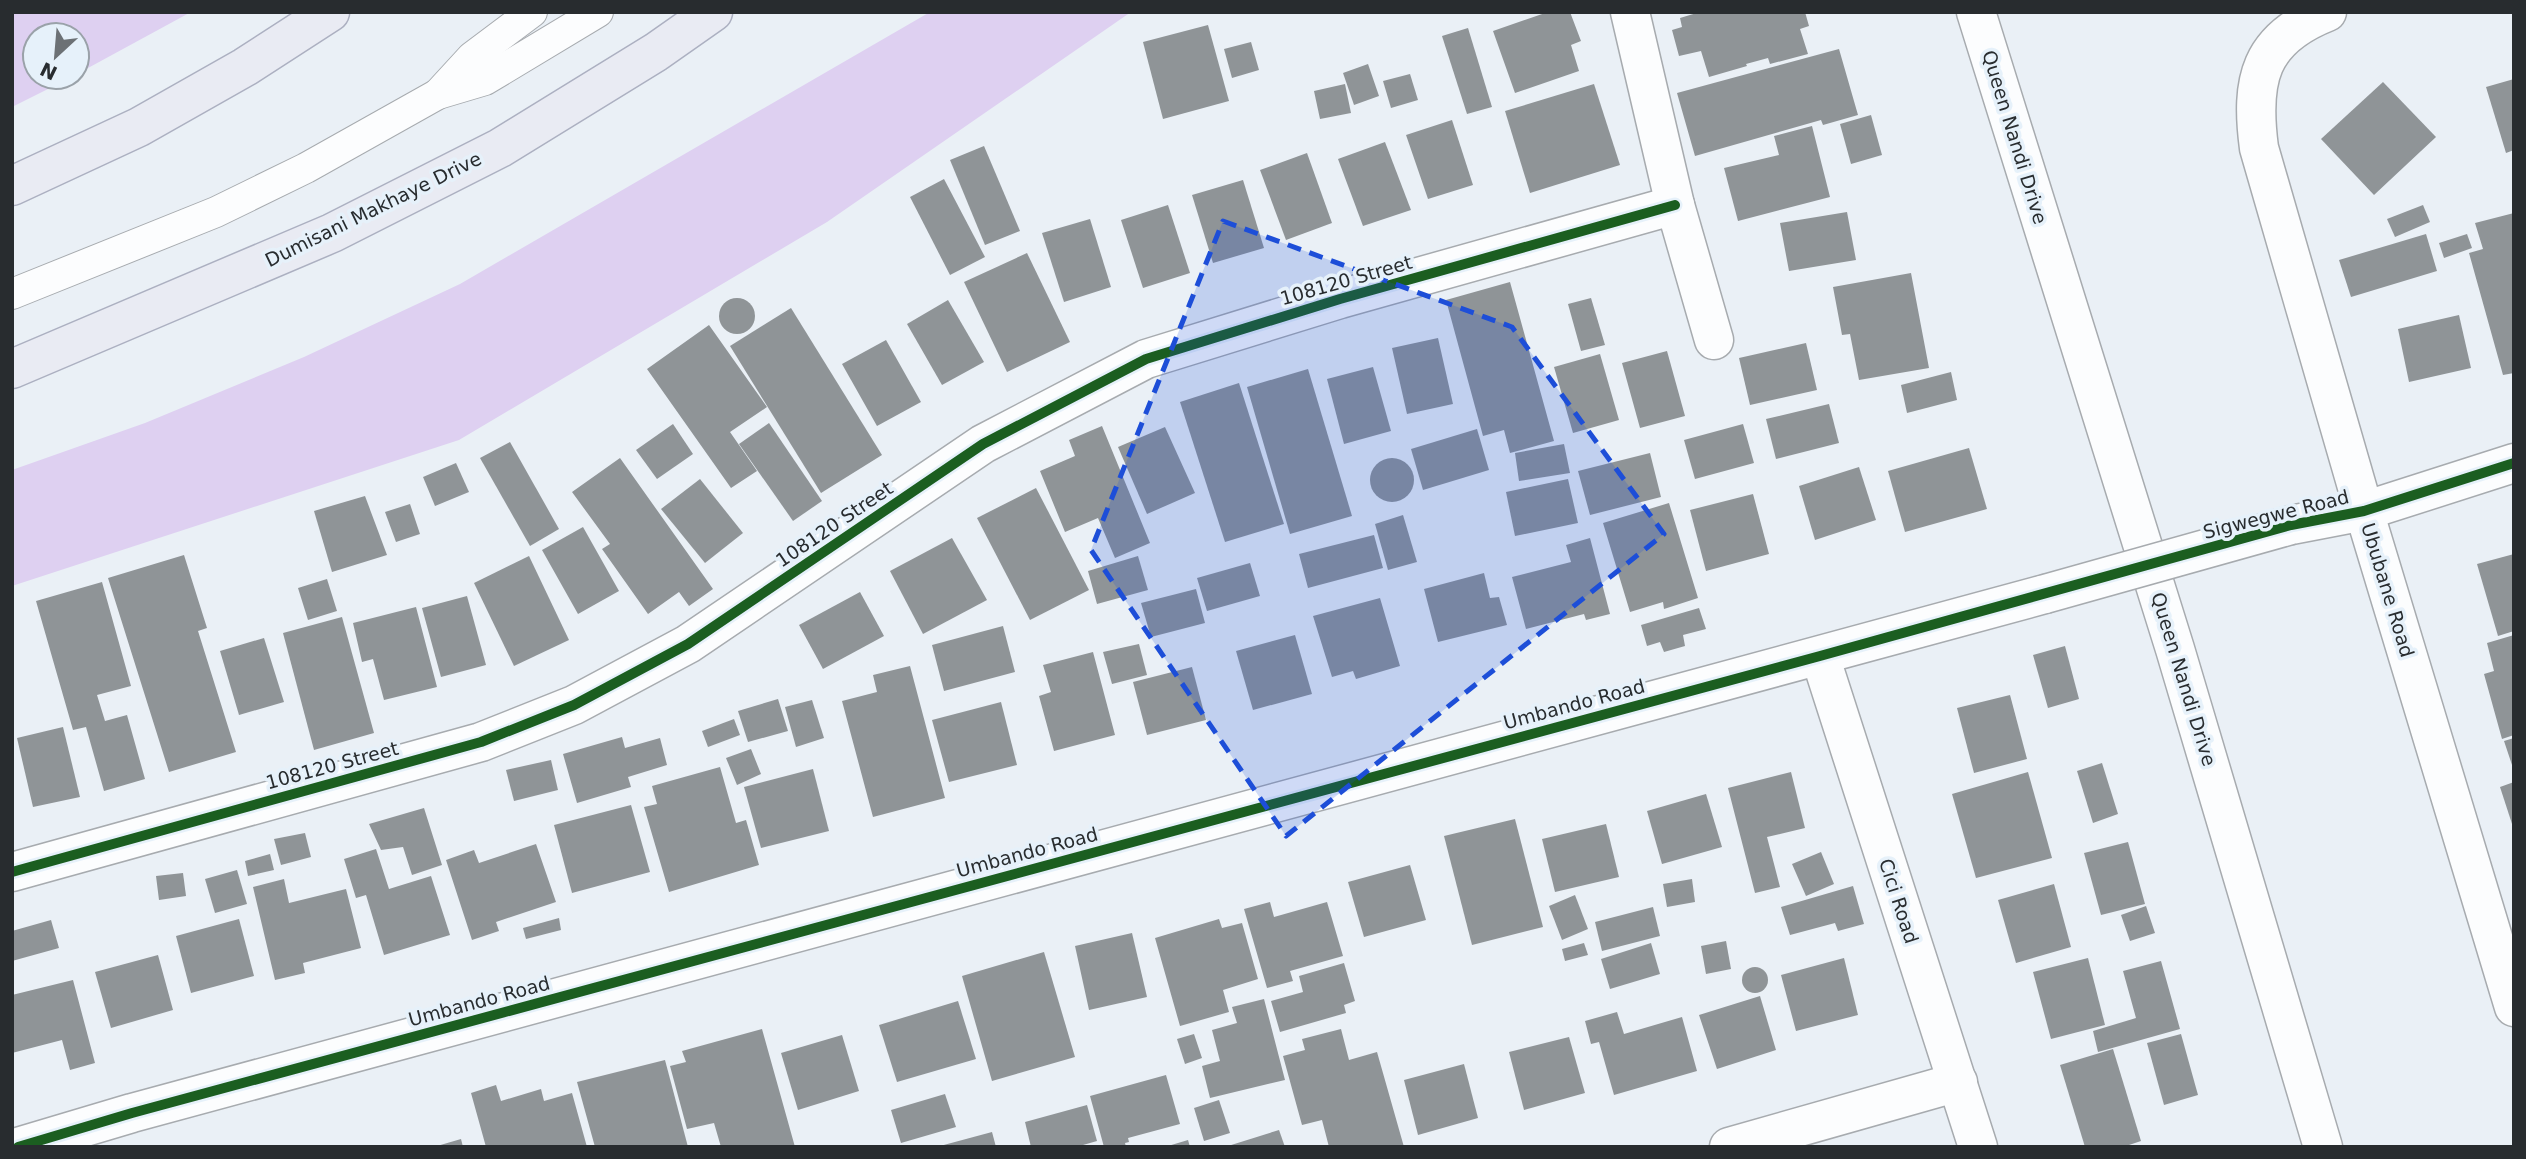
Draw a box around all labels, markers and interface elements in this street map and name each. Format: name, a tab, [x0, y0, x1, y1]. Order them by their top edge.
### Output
north arrow	[21, 21, 91, 91]
street label: Queen Nandi Drive	[1978, 48, 2052, 226]
text: N	[37, 58, 61, 85]
street label: Dumisani Makhaye Drive	[261, 147, 485, 271]
street label: 108120 Street	[1277, 251, 1415, 309]
street label: 108120 Street	[771, 477, 897, 571]
street label: Sigwegwe Road	[2201, 485, 2351, 543]
street label: Ububane Road	[2357, 520, 2419, 660]
street label: Queen Nandi Drive	[2147, 590, 2221, 768]
street label: Umbando Road	[1501, 675, 1647, 733]
street label: 108120 Street	[263, 737, 401, 793]
street label: Umbando Road	[954, 823, 1100, 881]
street label: Cici Road	[1875, 856, 1923, 946]
street label: Umbando Road	[406, 972, 552, 1030]

